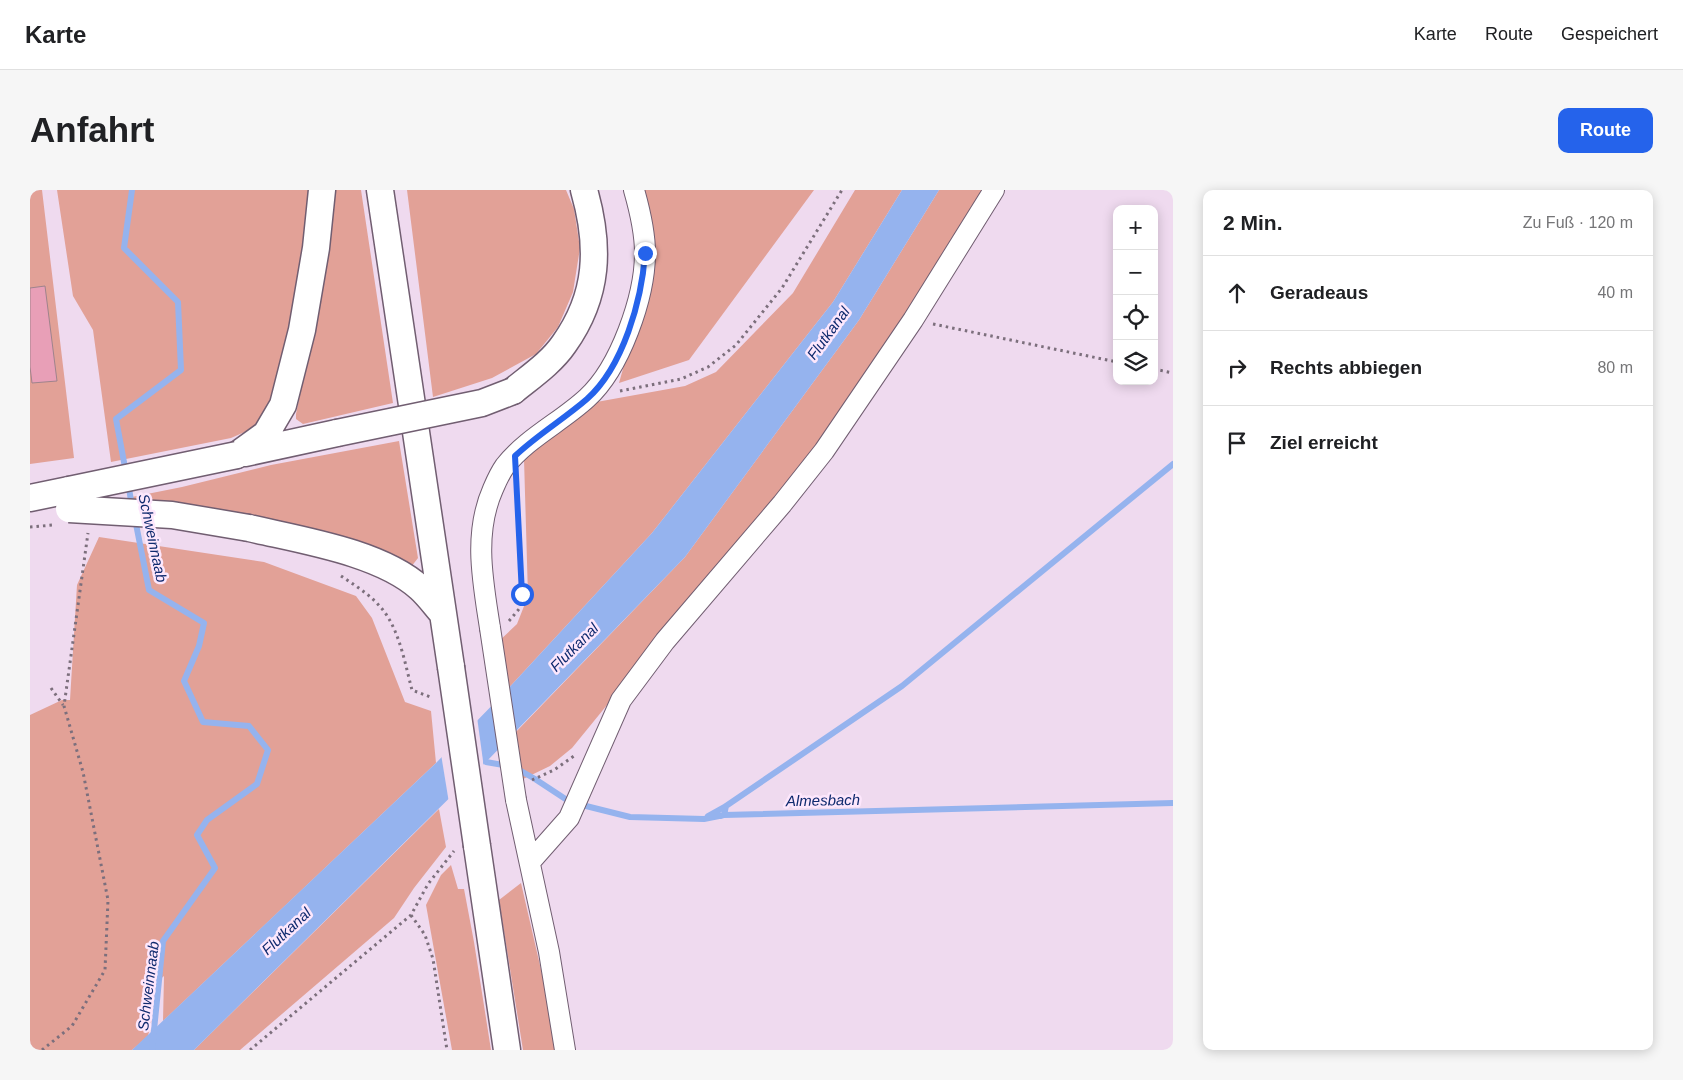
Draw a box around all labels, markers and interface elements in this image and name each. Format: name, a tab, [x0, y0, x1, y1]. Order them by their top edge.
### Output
text: Karte	[25, 21, 86, 48]
text: Karte	[1414, 24, 1457, 44]
text: Route	[1485, 24, 1533, 44]
text: Gespeichert	[1561, 24, 1658, 44]
button: Route	[1558, 108, 1653, 153]
text: Anfahrt	[30, 110, 154, 149]
map controls	[1113, 205, 1158, 385]
button: +	[1113, 205, 1158, 250]
text: 2 Min.	[1223, 211, 1283, 234]
text: Zu Fuß · 120 m	[1523, 214, 1633, 231]
route end	[634, 242, 657, 265]
button: −	[1113, 250, 1158, 295]
icon: ahead	[1223, 279, 1251, 307]
text: Geradeaus	[1270, 282, 1368, 303]
text: 40 m	[1597, 284, 1633, 301]
button: locate	[1113, 295, 1158, 340]
water label: Flutkanal	[803, 303, 853, 363]
button: layers	[1113, 340, 1158, 385]
icon: right	[1223, 354, 1251, 382]
text: Rechts abbiegen	[1270, 357, 1422, 378]
text: 80 m	[1597, 359, 1633, 376]
icon: arrive	[1223, 429, 1251, 457]
text: Ziel erreicht	[1270, 432, 1378, 453]
water label: Schweinnaab	[135, 492, 171, 584]
route start	[511, 583, 534, 606]
water label: Flutkanal	[546, 619, 602, 675]
water label: Almesbach	[785, 791, 860, 809]
water label: Flutkanal	[258, 904, 315, 958]
water label: Schweinnaab	[134, 940, 162, 1032]

